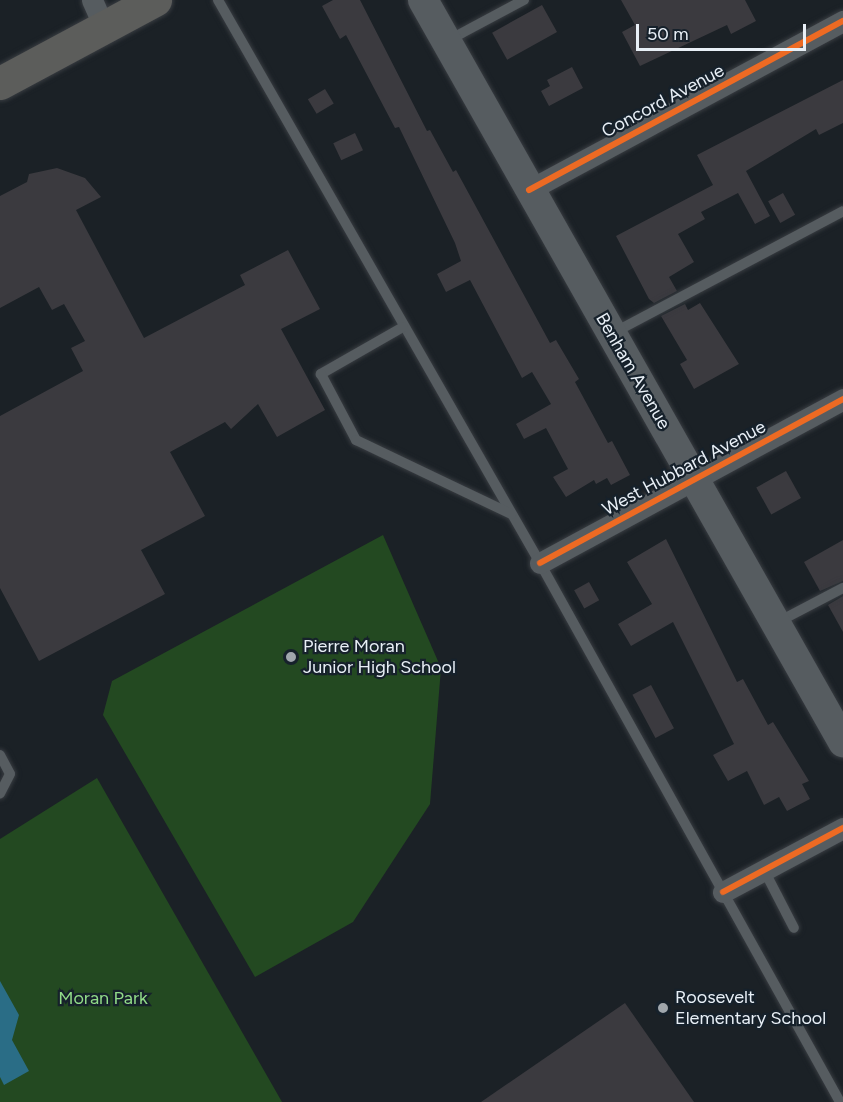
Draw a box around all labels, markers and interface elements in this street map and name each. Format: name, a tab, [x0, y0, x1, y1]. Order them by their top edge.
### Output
scale bar	[639, 12, 808, 50]
text: 50 m	[647, 23, 689, 45]
street label: Concord Avenue	[598, 60, 728, 142]
street label: Benham Avenue	[591, 309, 675, 433]
street label: West Hubbard Avenue	[599, 416, 769, 520]
place label: Pierre Moran Junior High School	[303, 636, 456, 678]
marker: Pierre Moran Junior High School	[284, 650, 298, 664]
park label: Moran Park	[58, 987, 148, 1009]
place label: Roosevelt Elementary School	[675, 987, 826, 1030]
marker: Roosevelt Elementary School	[656, 1001, 670, 1015]

